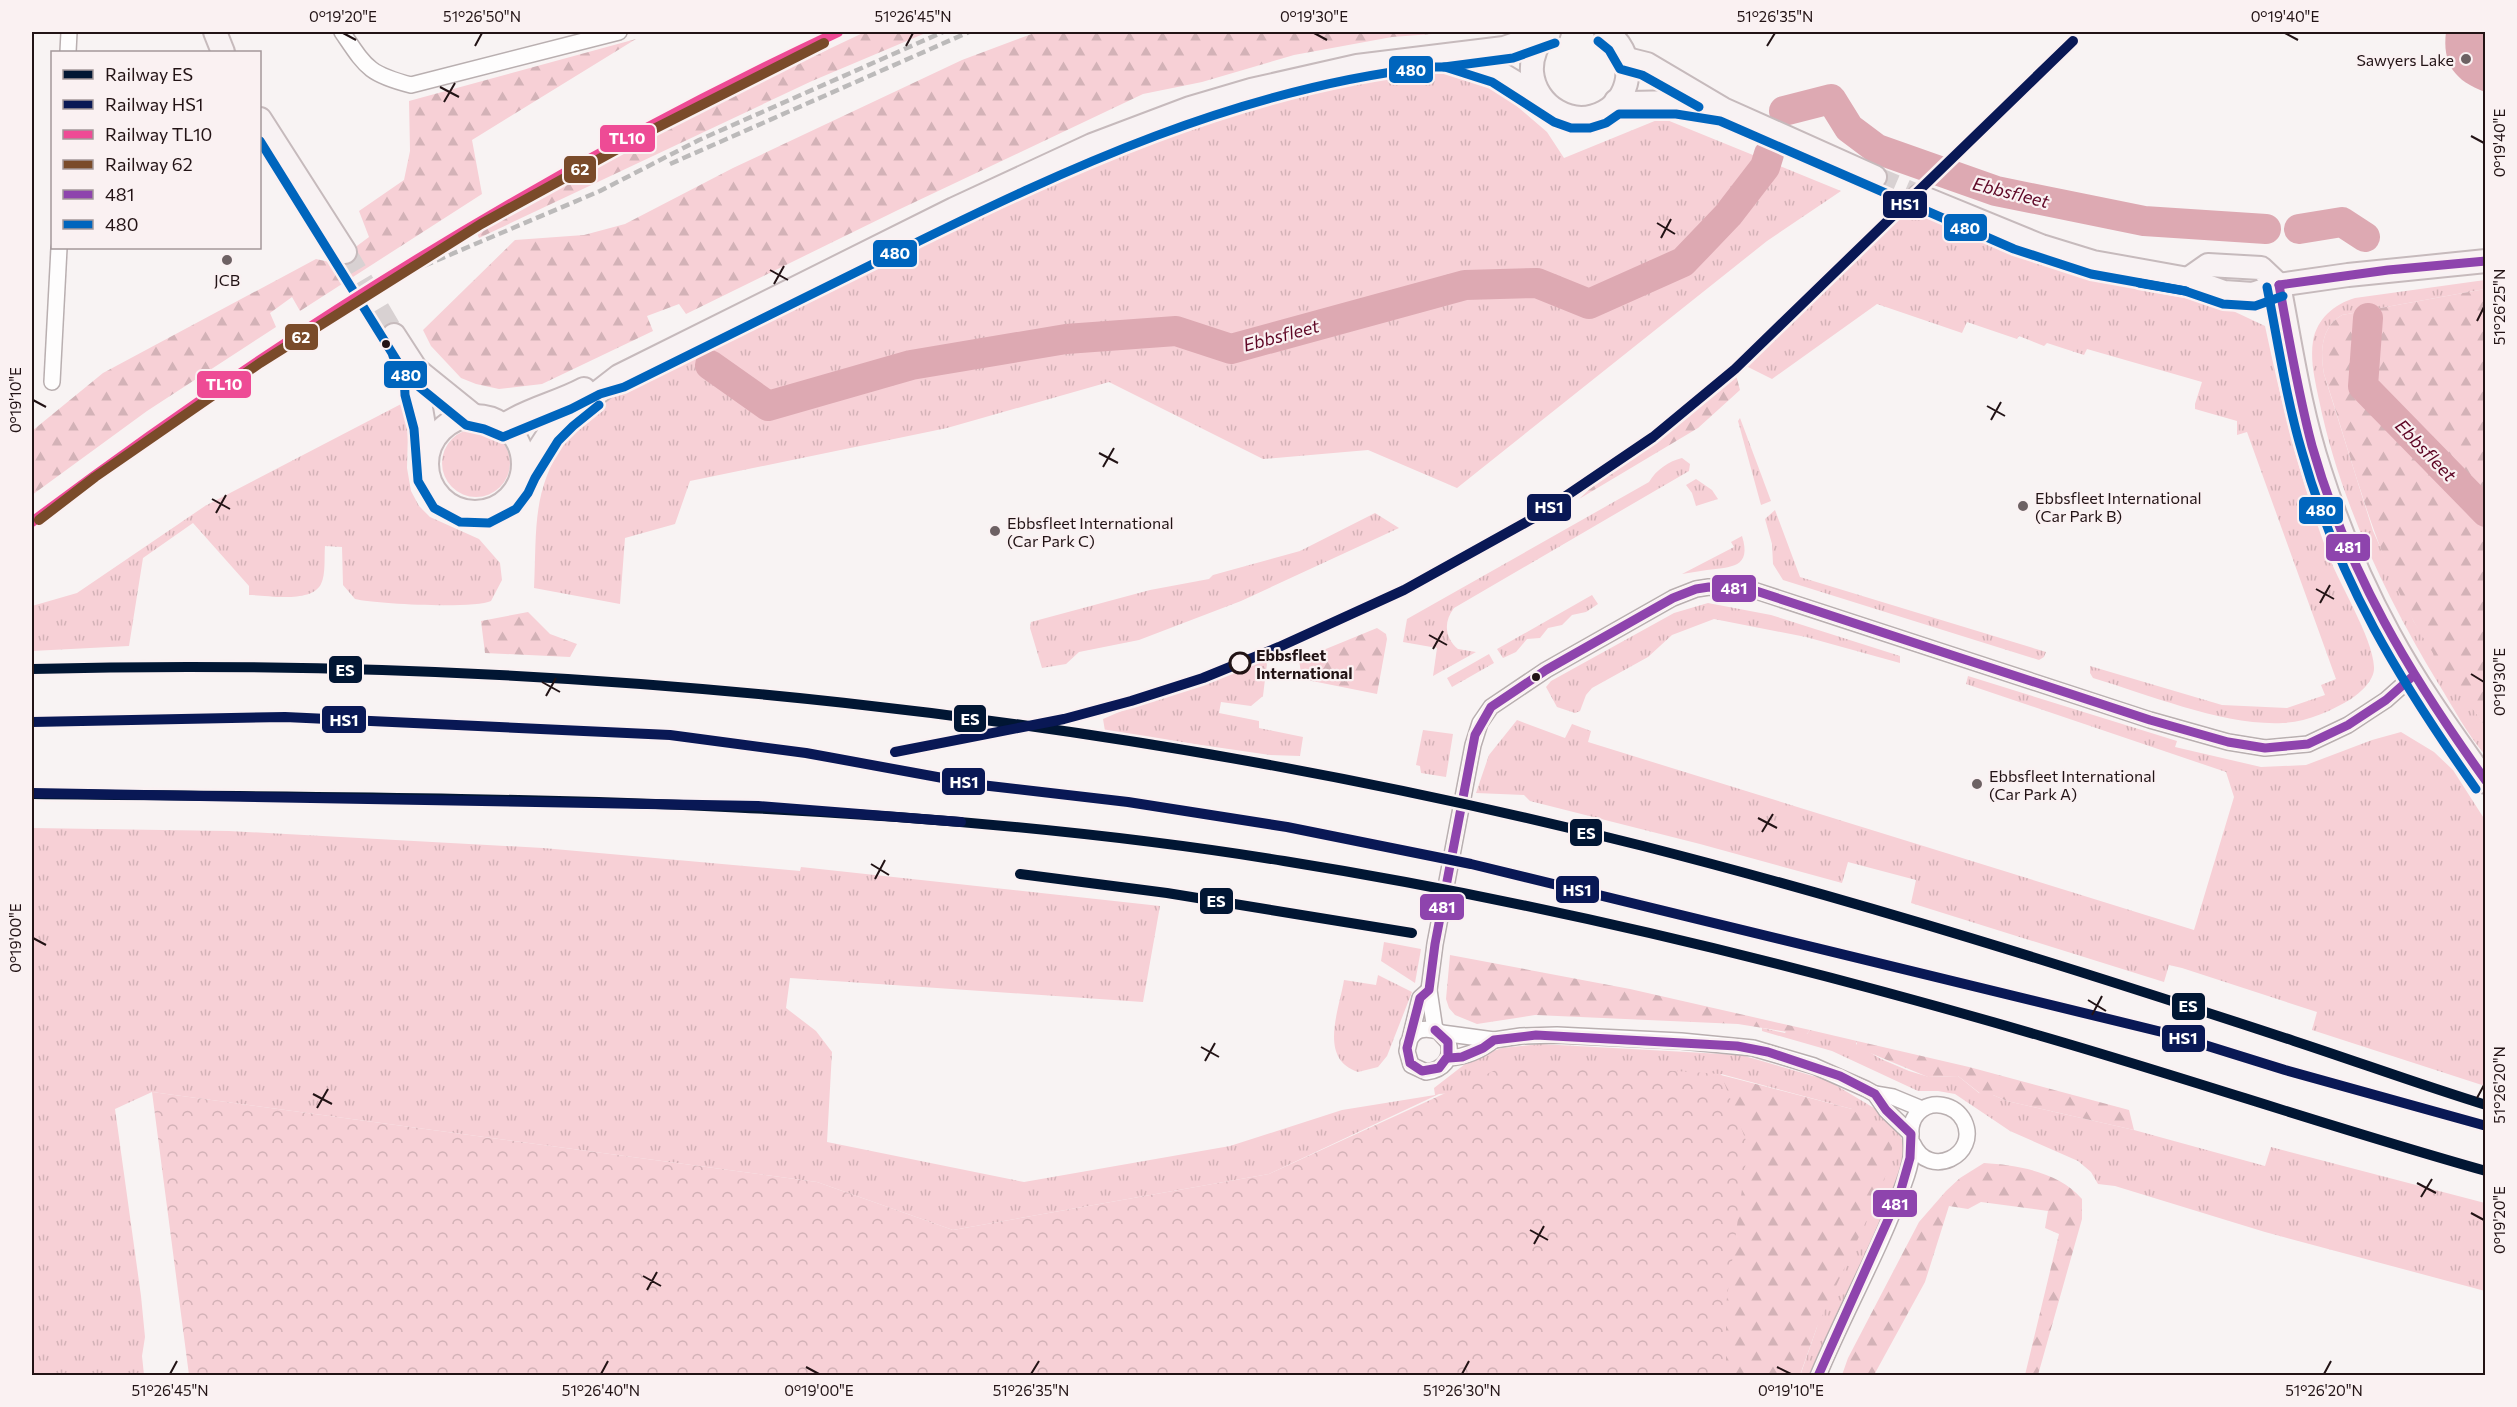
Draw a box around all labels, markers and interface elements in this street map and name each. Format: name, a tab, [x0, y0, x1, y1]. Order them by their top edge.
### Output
text: 0°19'20"E	[309, 7, 377, 25]
text: 51°26'50"N	[443, 7, 521, 25]
text: 51°26'45"N	[874, 7, 952, 25]
text: 0°19'30"E	[1280, 7, 1348, 25]
text: 51°26'35"N	[1737, 7, 1813, 25]
text: 0°19'40"E	[2251, 7, 2319, 25]
place label: Sawyers Lake	[2356, 50, 2454, 69]
legend	[51, 51, 261, 249]
marker: Sawyers Lake	[2459, 52, 2473, 66]
line badge: 480	[1388, 55, 1434, 84]
text: 480	[1396, 60, 1426, 79]
text: Railway ES	[105, 63, 193, 85]
text: Railway HS1	[105, 93, 204, 115]
text: 0°19'40"E	[2490, 109, 2508, 177]
text: Railway TL10	[105, 123, 212, 145]
line badge: TL10	[599, 124, 656, 153]
text: TL10	[609, 128, 645, 147]
text: Railway 62	[105, 153, 193, 175]
line badge: 62	[563, 155, 597, 184]
text: 62	[571, 159, 589, 178]
water label: Ebbsfleet	[1971, 172, 2052, 212]
text: 481	[105, 183, 134, 205]
line badge: HS1	[1882, 190, 1928, 219]
text: HS1	[1891, 194, 1919, 213]
text: 480	[105, 213, 138, 235]
line badge: 480	[1943, 213, 1988, 242]
text: 480	[1950, 218, 1980, 237]
line badge: 480	[872, 239, 918, 268]
text: 480	[880, 243, 910, 262]
marker: JCB	[220, 253, 234, 267]
text: 51°26'25"N	[2490, 269, 2508, 345]
place label: JCB	[214, 270, 240, 289]
water label: Ebbsfleet	[1241, 314, 1322, 356]
line badge: 62	[284, 323, 319, 351]
text: 62	[292, 327, 310, 346]
unlabelled marker	[380, 338, 392, 350]
line badge: 480	[383, 360, 428, 389]
text: 480	[391, 365, 421, 384]
text: 0°19'10"E	[6, 367, 24, 433]
line badge: TL10	[196, 370, 252, 399]
text: TL10	[206, 374, 242, 393]
water label: Ebbsfleet	[2391, 414, 2461, 486]
place label: Ebbsfleet International (Car Park B)	[2035, 488, 2202, 525]
line badge: HS1	[1526, 493, 1572, 522]
line badge: 480	[2298, 496, 2344, 525]
text: HS1	[1535, 497, 1563, 516]
marker: Ebbsfleet International (Car Park B)	[2016, 499, 2030, 513]
text: 480	[2306, 500, 2336, 519]
place label: Ebbsfleet International (Car Park C)	[1007, 513, 1174, 550]
marker: Ebbsfleet International (Car Park C)	[988, 524, 1002, 538]
line badge: 481	[2325, 533, 2371, 562]
text: 481	[2335, 537, 2361, 556]
line badge: 481	[1711, 574, 1757, 603]
text: 481	[1721, 578, 1747, 597]
place label: Ebbsfleet International	[1256, 645, 1353, 682]
text: 0°19'30"E	[2490, 648, 2508, 716]
marker: Ebbsfleet International	[1229, 652, 1251, 674]
line badge: ES	[328, 655, 363, 684]
text: ES	[335, 660, 355, 679]
unlabelled marker	[1530, 671, 1542, 683]
line badge: ES	[953, 704, 987, 733]
line badge: HS1	[321, 705, 367, 734]
text: ES	[960, 709, 980, 728]
text: HS1	[330, 710, 358, 729]
place label: Ebbsfleet International (Car Park A)	[1989, 766, 2156, 803]
line badge: HS1	[941, 767, 986, 796]
text: HS1	[950, 772, 978, 791]
marker: Ebbsfleet International (Car Park A)	[1970, 777, 1984, 791]
line badge: ES	[1569, 818, 1603, 847]
text: ES	[1576, 823, 1596, 842]
line badge: HS1	[1555, 875, 1600, 904]
text: HS1	[1563, 880, 1591, 899]
line badge: ES	[1199, 887, 1234, 915]
text: ES	[1206, 891, 1226, 910]
line badge: 481	[1419, 893, 1465, 921]
text: 481	[1429, 897, 1455, 916]
text: 0°19'00"E	[6, 903, 24, 973]
line badge: ES	[2171, 992, 2206, 1021]
text: ES	[2178, 996, 2198, 1015]
line badge: HS1	[2161, 1024, 2206, 1053]
text: HS1	[2169, 1028, 2197, 1047]
text: 51°26'20"N	[2490, 1046, 2508, 1124]
text: 0°19'20"E	[2490, 1186, 2508, 1254]
line badge: 481	[1872, 1189, 1918, 1218]
text: 481	[1882, 1194, 1908, 1213]
text: 51°26'45"N	[131, 1381, 209, 1399]
text: 51°26'40"N	[562, 1381, 640, 1399]
text: 0°19'00"E	[784, 1381, 854, 1399]
text: 51°26'35"N	[993, 1381, 1069, 1399]
text: 51°26'30"N	[1423, 1381, 1501, 1399]
text: 0°19'10"E	[1758, 1381, 1824, 1399]
text: 51°26'20"N	[2285, 1381, 2363, 1399]

